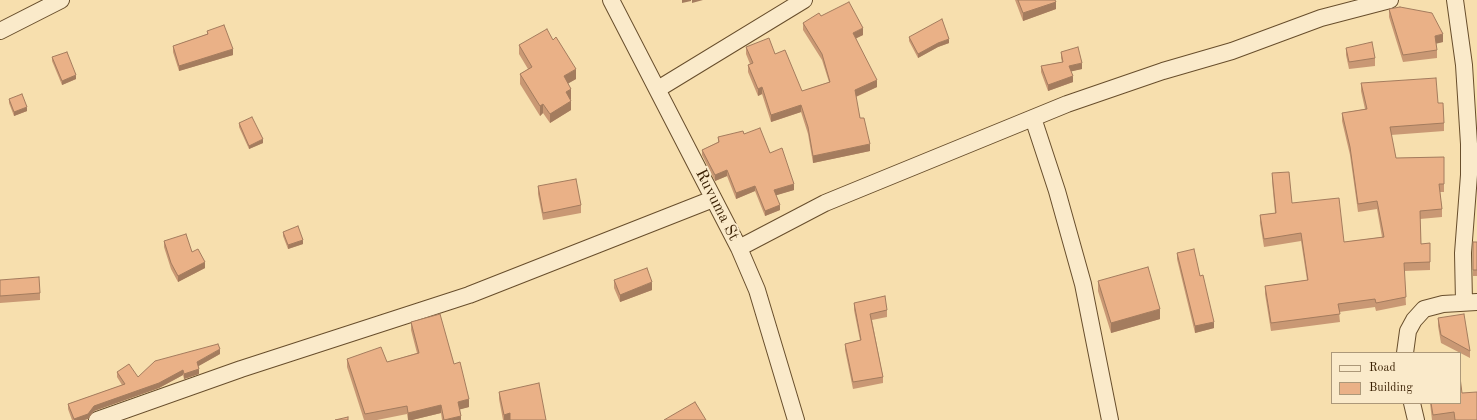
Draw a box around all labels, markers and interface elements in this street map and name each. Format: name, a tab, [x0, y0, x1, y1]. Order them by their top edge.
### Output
street label: Ruvuma St	[691, 166, 743, 244]
legend	[1331, 352, 1461, 404]
text: Road	[1369, 362, 1396, 374]
text: Building	[1369, 382, 1413, 394]

